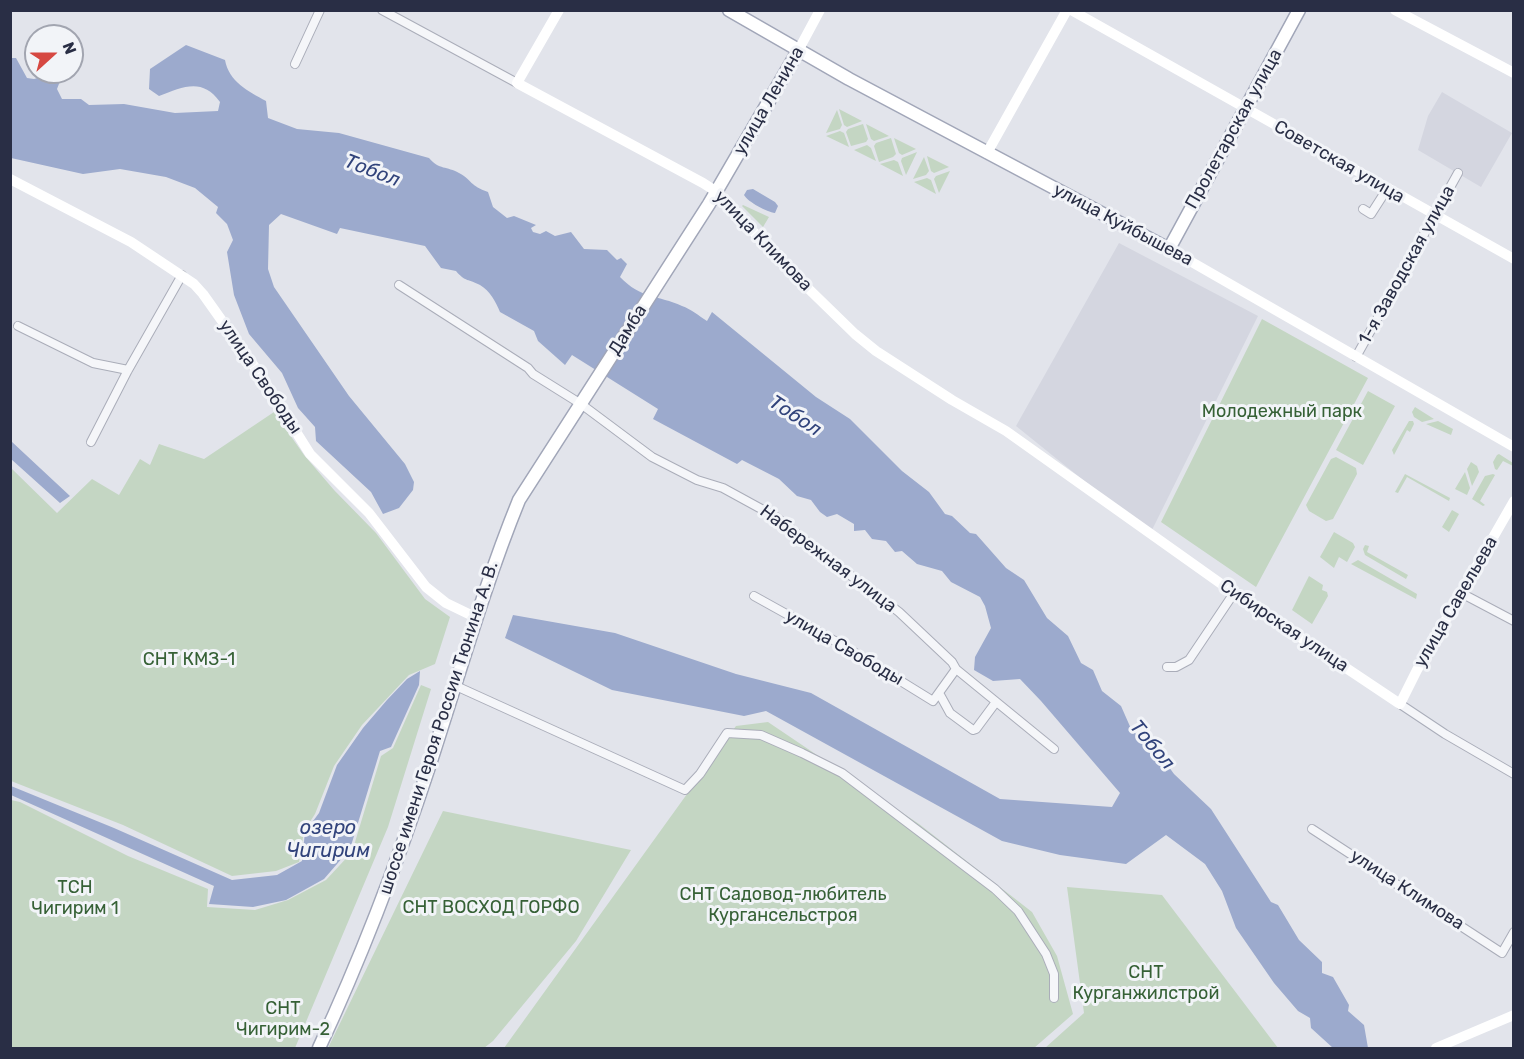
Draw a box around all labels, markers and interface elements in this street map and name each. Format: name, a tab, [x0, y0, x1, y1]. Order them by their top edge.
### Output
north arrow	[24, 24, 84, 84]
text: N	[58, 39, 80, 57]
street label: улица Ленина	[729, 43, 809, 159]
street label: Пролетарская улица	[1181, 45, 1287, 213]
street label: Советская улица	[1270, 116, 1408, 208]
water label: Тобол	[341, 150, 403, 192]
street label: улица Куйбышева	[1049, 179, 1197, 271]
street label: 1-я Заводская улица	[1354, 182, 1460, 348]
street label: улица Климова	[709, 186, 817, 296]
street label: Дамба	[604, 301, 652, 359]
street label: улица Свободы	[214, 316, 306, 438]
water label: Тобол	[764, 390, 826, 442]
park label: Молодежный парк	[1202, 401, 1362, 423]
street label: Набережная улица	[755, 501, 901, 617]
street label: улица Савельева	[1410, 533, 1502, 671]
street label: шоссе имени Героя России Тюнина А. В.	[375, 559, 503, 897]
street label: Сибирская улица	[1216, 575, 1352, 677]
street label: улица Свободы	[781, 605, 907, 691]
park label: СНТ КМЗ-1	[143, 649, 235, 671]
water label: Тобол	[1124, 715, 1180, 775]
water label: озеро Чигирим	[286, 816, 370, 863]
street label: улица Климова	[1346, 845, 1468, 935]
park label: ТСН Чигирим 1	[31, 877, 119, 920]
park label: СНТ Садовод-любитель Кургансельстроя	[679, 884, 887, 926]
park label: СНТ ВОСХОД ГОРФО	[402, 897, 580, 919]
park label: СНТ Курганжилстрой	[1073, 962, 1219, 1004]
park label: СНТ Чигирим-2	[236, 998, 330, 1040]

